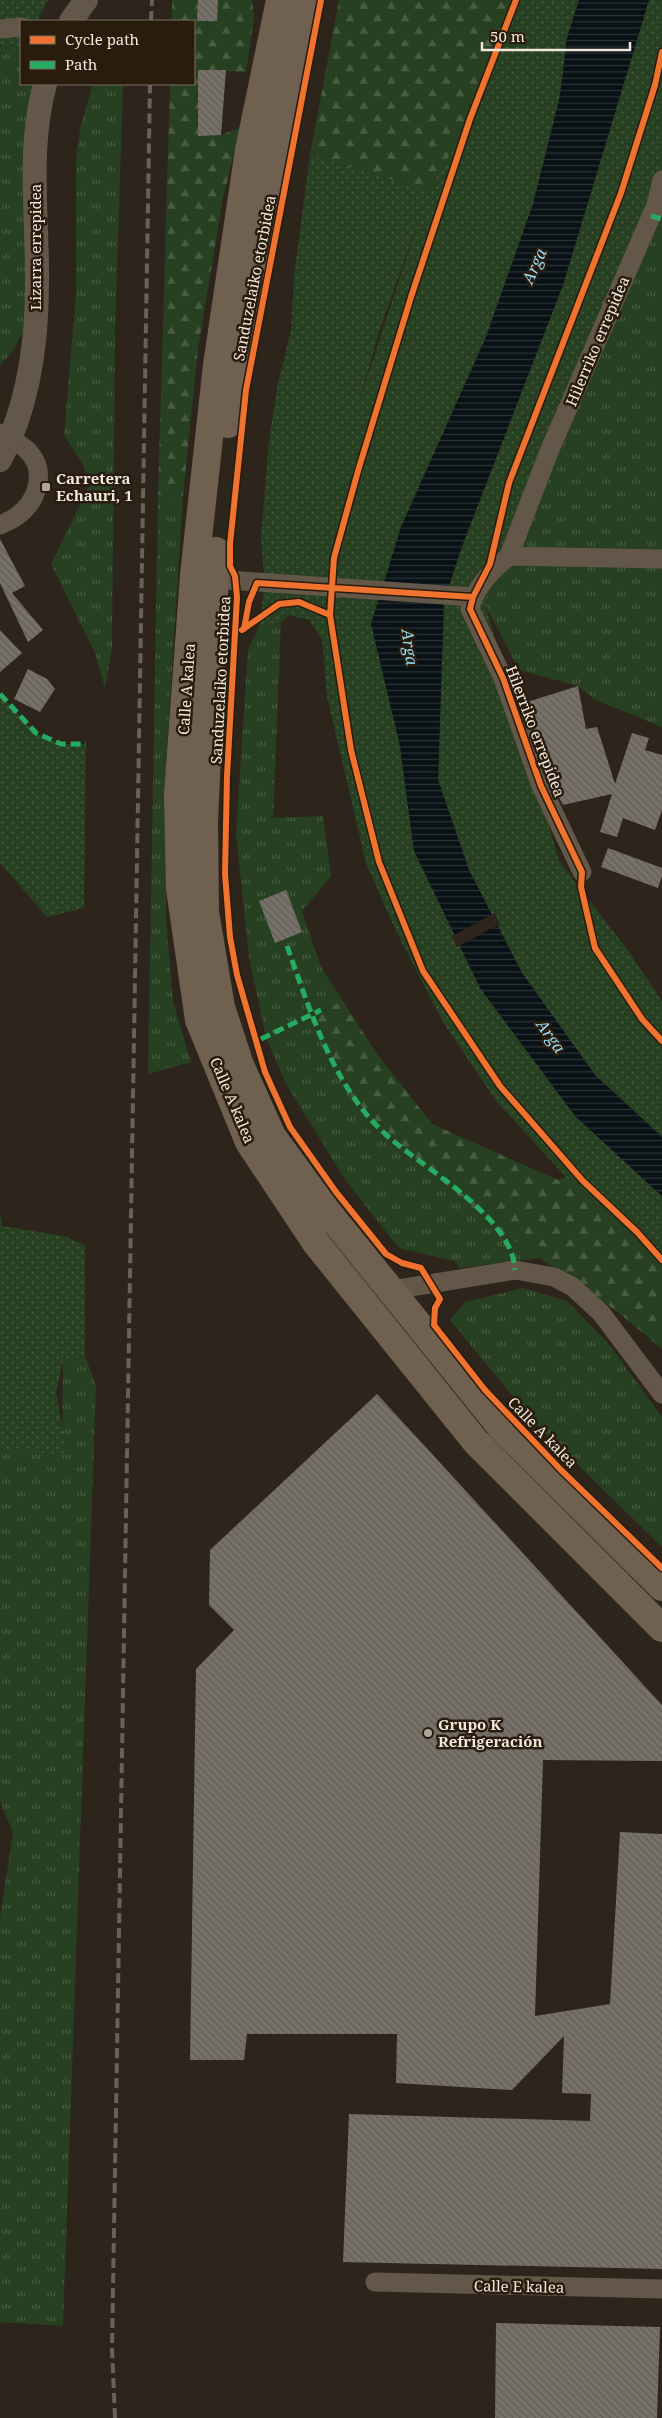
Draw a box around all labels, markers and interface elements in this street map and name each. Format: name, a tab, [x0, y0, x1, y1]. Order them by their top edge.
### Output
legend	[20, 20, 195, 85]
scale bar	[482, 20, 630, 52]
text: 50 m	[490, 26, 525, 46]
text: Cycle path	[65, 29, 140, 49]
text: Path	[65, 54, 98, 74]
street label: Lizarra errepidea	[25, 184, 45, 310]
street label: Sanduzelaiko etorbidea	[228, 193, 280, 363]
water label: Arga	[516, 244, 552, 288]
street label: Hilerriko errepidea	[561, 273, 633, 409]
place label: Carretera Echauri, 1	[56, 468, 133, 505]
marker: Carretera Echauri, 1	[40, 481, 52, 493]
street label: Sanduzelaiko etorbidea	[206, 595, 234, 765]
water label: Arga	[396, 626, 424, 667]
street label: Calle A kalea	[173, 643, 199, 735]
street label: Hilerriko errepidea	[502, 662, 570, 800]
water label: Arga	[531, 1014, 571, 1058]
street label: Calle A kalea	[206, 1054, 260, 1146]
street label: Calle A kalea	[504, 1392, 582, 1472]
place label: Grupo K Refrigeración	[438, 1714, 542, 1751]
marker: Grupo K Refrigeración	[422, 1727, 434, 1739]
street label: Calle E kalea	[474, 2275, 564, 2297]

